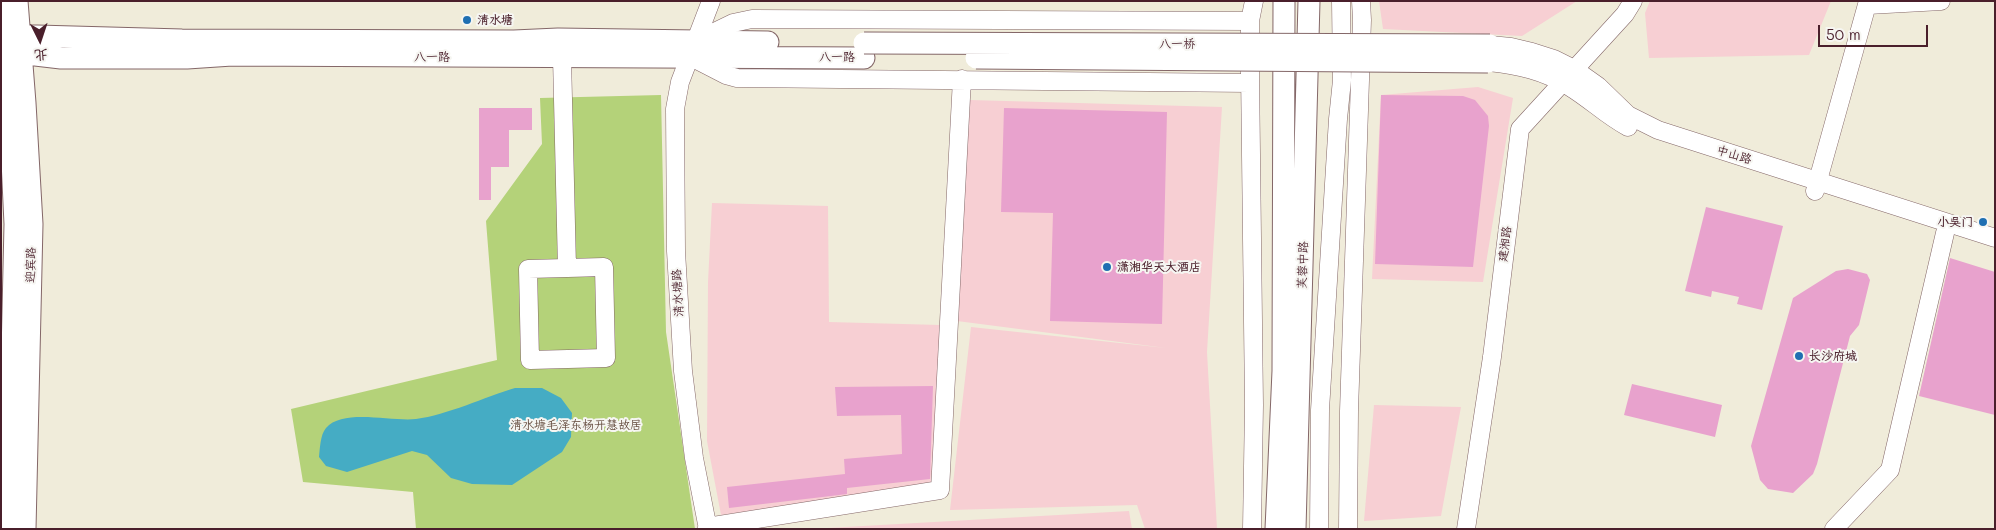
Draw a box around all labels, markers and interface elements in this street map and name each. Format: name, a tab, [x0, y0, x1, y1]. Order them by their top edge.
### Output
place label: 清水塘	[477, 13, 513, 27]
marker: 清水塘	[461, 14, 473, 26]
north arrow	[15, 15, 65, 65]
scale bar	[1821, 15, 1931, 47]
text: 50 m	[1826, 24, 1861, 44]
street label: 八一桥	[1159, 37, 1195, 51]
text: 北	[33, 45, 49, 65]
street label: 八一路	[414, 50, 450, 64]
street label: 八一路	[819, 50, 855, 64]
street label: 中山路	[1715, 143, 1753, 167]
place label: 小吴门	[1937, 215, 1973, 229]
marker: 小吴门	[1977, 216, 1989, 228]
street label: 建湘路	[1496, 225, 1514, 263]
street label: 芙蓉中路	[1295, 241, 1311, 289]
street label: 迎宾路	[23, 247, 39, 283]
place label: 潇湘华天大酒店	[1117, 260, 1201, 274]
marker: 潇湘华天大酒店	[1101, 261, 1113, 273]
street label: 清水塘路	[670, 269, 686, 317]
place label: 长沙府城	[1809, 349, 1857, 363]
marker: 长沙府城	[1793, 350, 1805, 362]
park label: 清水塘毛泽东杨开慧故居	[510, 418, 642, 432]

